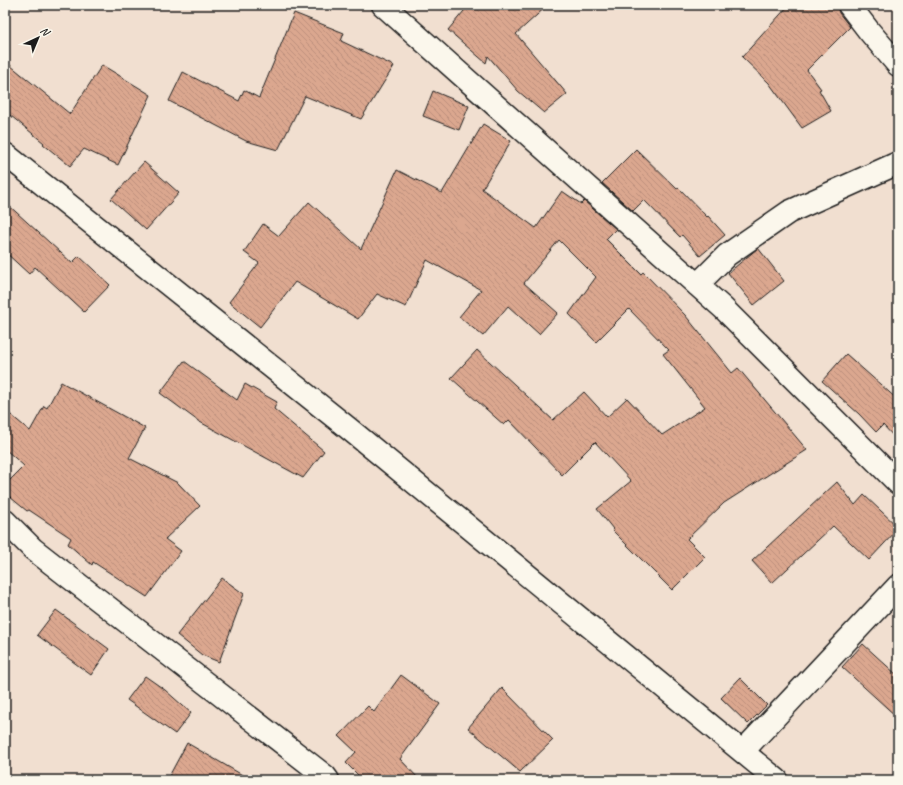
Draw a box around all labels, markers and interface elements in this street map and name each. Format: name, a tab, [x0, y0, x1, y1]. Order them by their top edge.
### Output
north arrow	[18, 18, 58, 58]
text: N	[38, 23, 54, 40]

